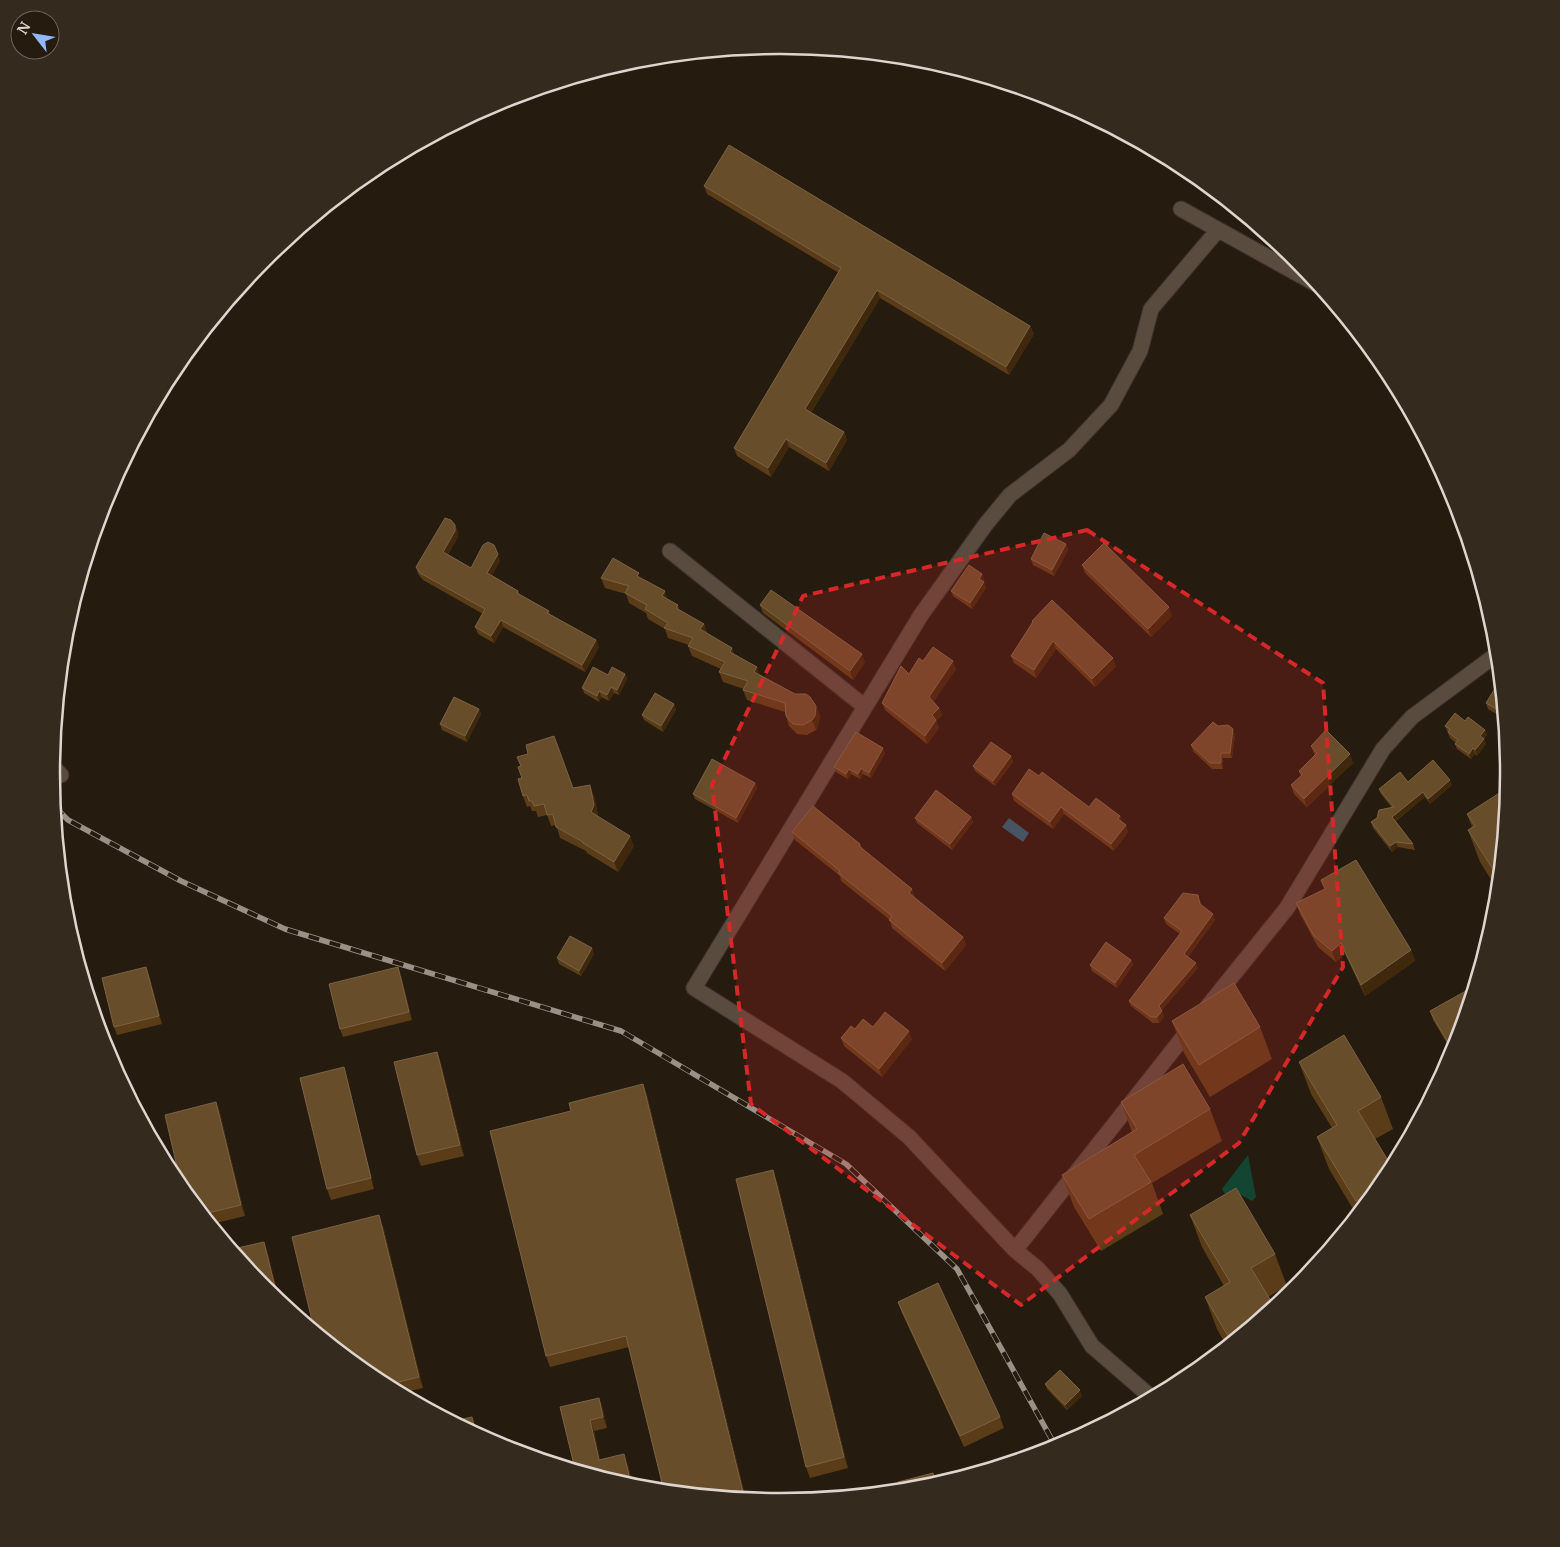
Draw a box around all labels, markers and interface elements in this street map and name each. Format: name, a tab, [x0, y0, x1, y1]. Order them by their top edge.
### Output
north arrow	[10, 10, 60, 60]
text: N	[13, 19, 34, 38]

